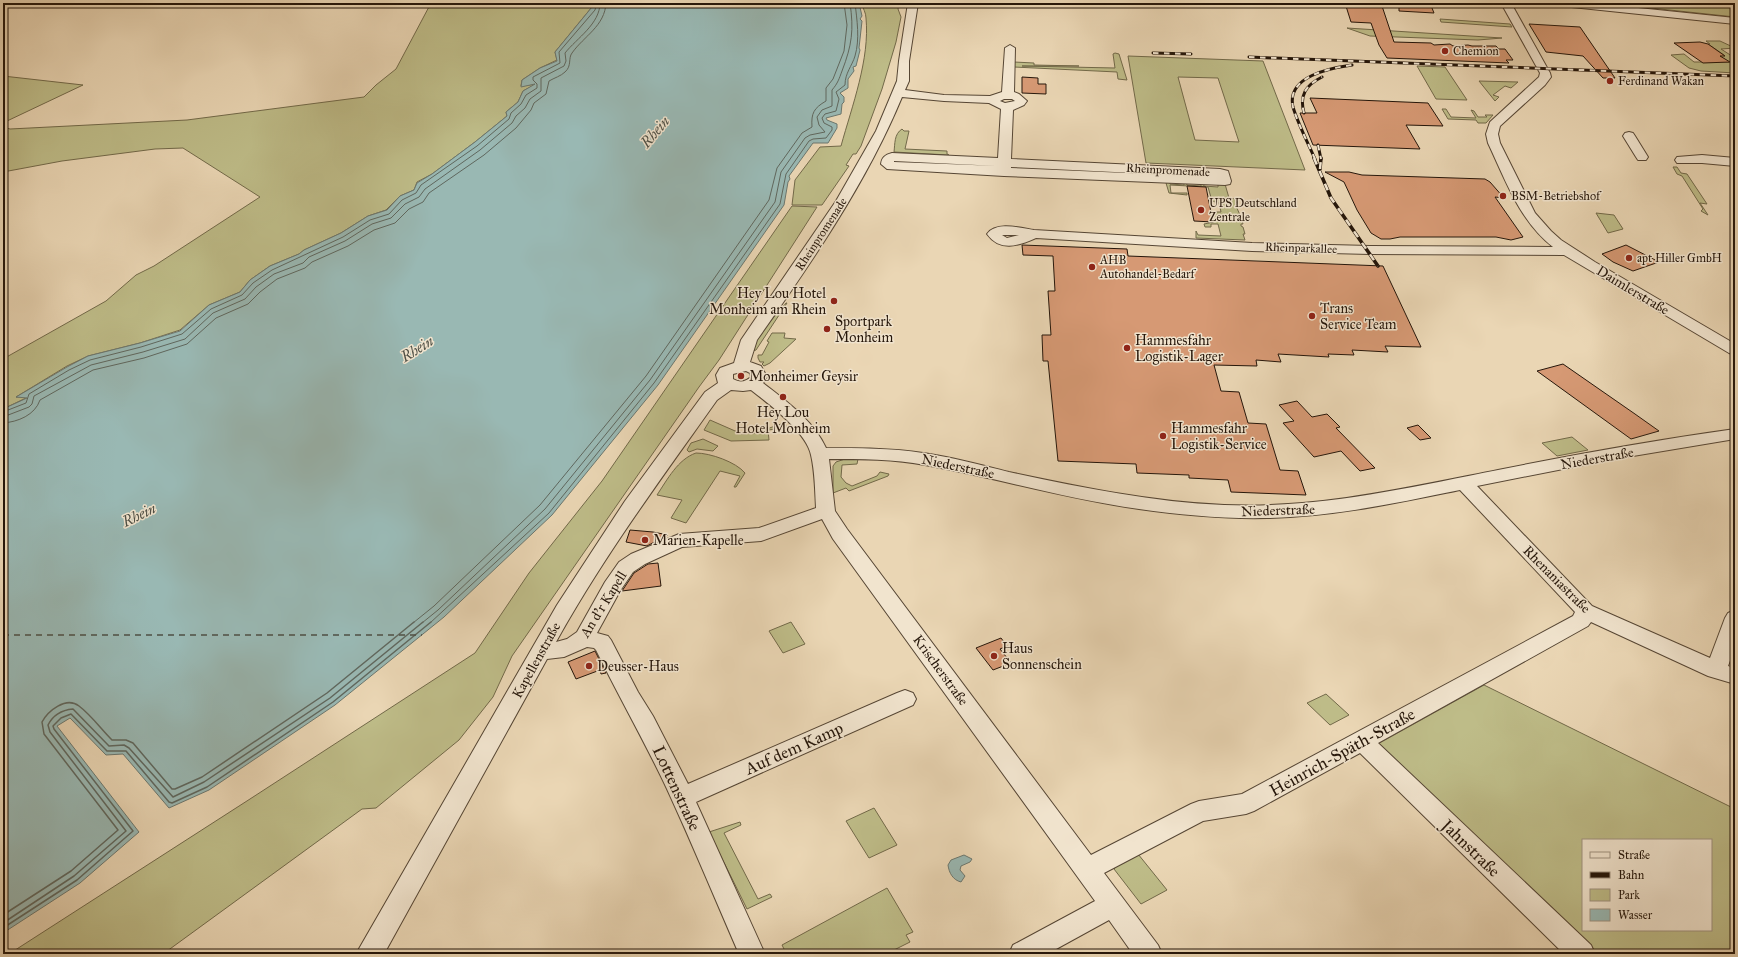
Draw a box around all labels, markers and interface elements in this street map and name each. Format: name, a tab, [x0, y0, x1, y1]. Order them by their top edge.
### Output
place label: Chemion	[1453, 44, 1499, 58]
marker: Chemion	[1440, 46, 1450, 56]
place label: Ferdinand Wakan	[1618, 74, 1705, 88]
marker: Ferdinand Wakan	[1605, 76, 1615, 86]
water label: Rhein	[636, 113, 674, 152]
street label: Rheinpromenade	[1126, 161, 1210, 179]
place label: BSM-Betriebshof	[1511, 189, 1602, 203]
marker: BSM-Betriebshof	[1498, 191, 1508, 201]
street label: Rheinpromenade	[792, 195, 850, 273]
place label: UPS Deutschland Zentrale	[1209, 196, 1297, 224]
marker: UPS Deutschland Zentrale	[1196, 205, 1206, 215]
street label: Rheinparkallee	[1265, 240, 1337, 256]
place label: apt Hiller GmbH	[1637, 251, 1722, 265]
place label: AHB Autohandel-Bedarf	[1099, 253, 1197, 281]
marker: apt Hiller GmbH	[1624, 253, 1634, 263]
marker: AHB Autohandel-Bedarf	[1087, 262, 1097, 272]
street label: Daimlerstraße	[1593, 262, 1672, 319]
place label: Hey Lou Hotel Monheim am Rhein	[709, 285, 826, 318]
marker: Hey Lou Hotel Monheim am Rhein	[829, 296, 839, 306]
place label: Trans Service Team	[1320, 300, 1397, 333]
marker: Trans Service Team	[1307, 311, 1317, 321]
place label: Sportpark Monheim	[835, 313, 893, 346]
marker: Sportpark Monheim	[822, 324, 832, 334]
water label: Rhein	[396, 332, 437, 367]
place label: Hammesfahr Logistik-Lager	[1135, 332, 1224, 365]
marker: Hammesfahr Logistik-Lager	[1122, 343, 1132, 353]
place label: Monheimer Geysir	[749, 368, 859, 385]
marker: Monheimer Geysir	[736, 371, 746, 381]
marker: Hey Lou Hotel Monheim	[778, 392, 788, 402]
place label: Hey Lou Hotel Monheim	[736, 404, 831, 437]
place label: Hammesfahr Logistik-Service	[1171, 420, 1267, 453]
marker: Hammesfahr Logistik-Service	[1158, 431, 1168, 441]
street label: Niederstraße	[1559, 444, 1635, 473]
street label: Niederstraße	[920, 450, 996, 483]
water label: Rhein	[118, 499, 159, 531]
street label: Niederstraße	[1241, 501, 1315, 520]
place label: Marien-Kapelle	[653, 532, 744, 549]
marker: Marien-Kapelle	[640, 535, 650, 545]
street label: Rhenaniastraße	[1519, 542, 1594, 617]
street label: An d'r Kapell	[576, 568, 631, 641]
street label: Kapellenstraße	[509, 619, 564, 701]
street label: Krischerstraße	[909, 632, 972, 709]
place label: Haus Sonnenschein	[1002, 640, 1082, 673]
marker: Haus Sonnenschein	[989, 651, 999, 661]
place label: Deusser-Haus	[597, 658, 679, 675]
marker: Deusser-Haus	[584, 661, 594, 671]
street label: Heinrich-Späth-Straße	[1266, 704, 1419, 801]
street label: Auf dem Kamp	[741, 717, 847, 780]
street label: Lottenstraße	[648, 742, 705, 834]
street label: Jahnstraße	[1435, 814, 1505, 882]
legend	[1582, 839, 1712, 931]
text: Straße	[1618, 848, 1650, 862]
text: Bahn	[1618, 868, 1645, 882]
text: Park	[1618, 888, 1640, 902]
text: Wasser	[1618, 908, 1653, 922]

